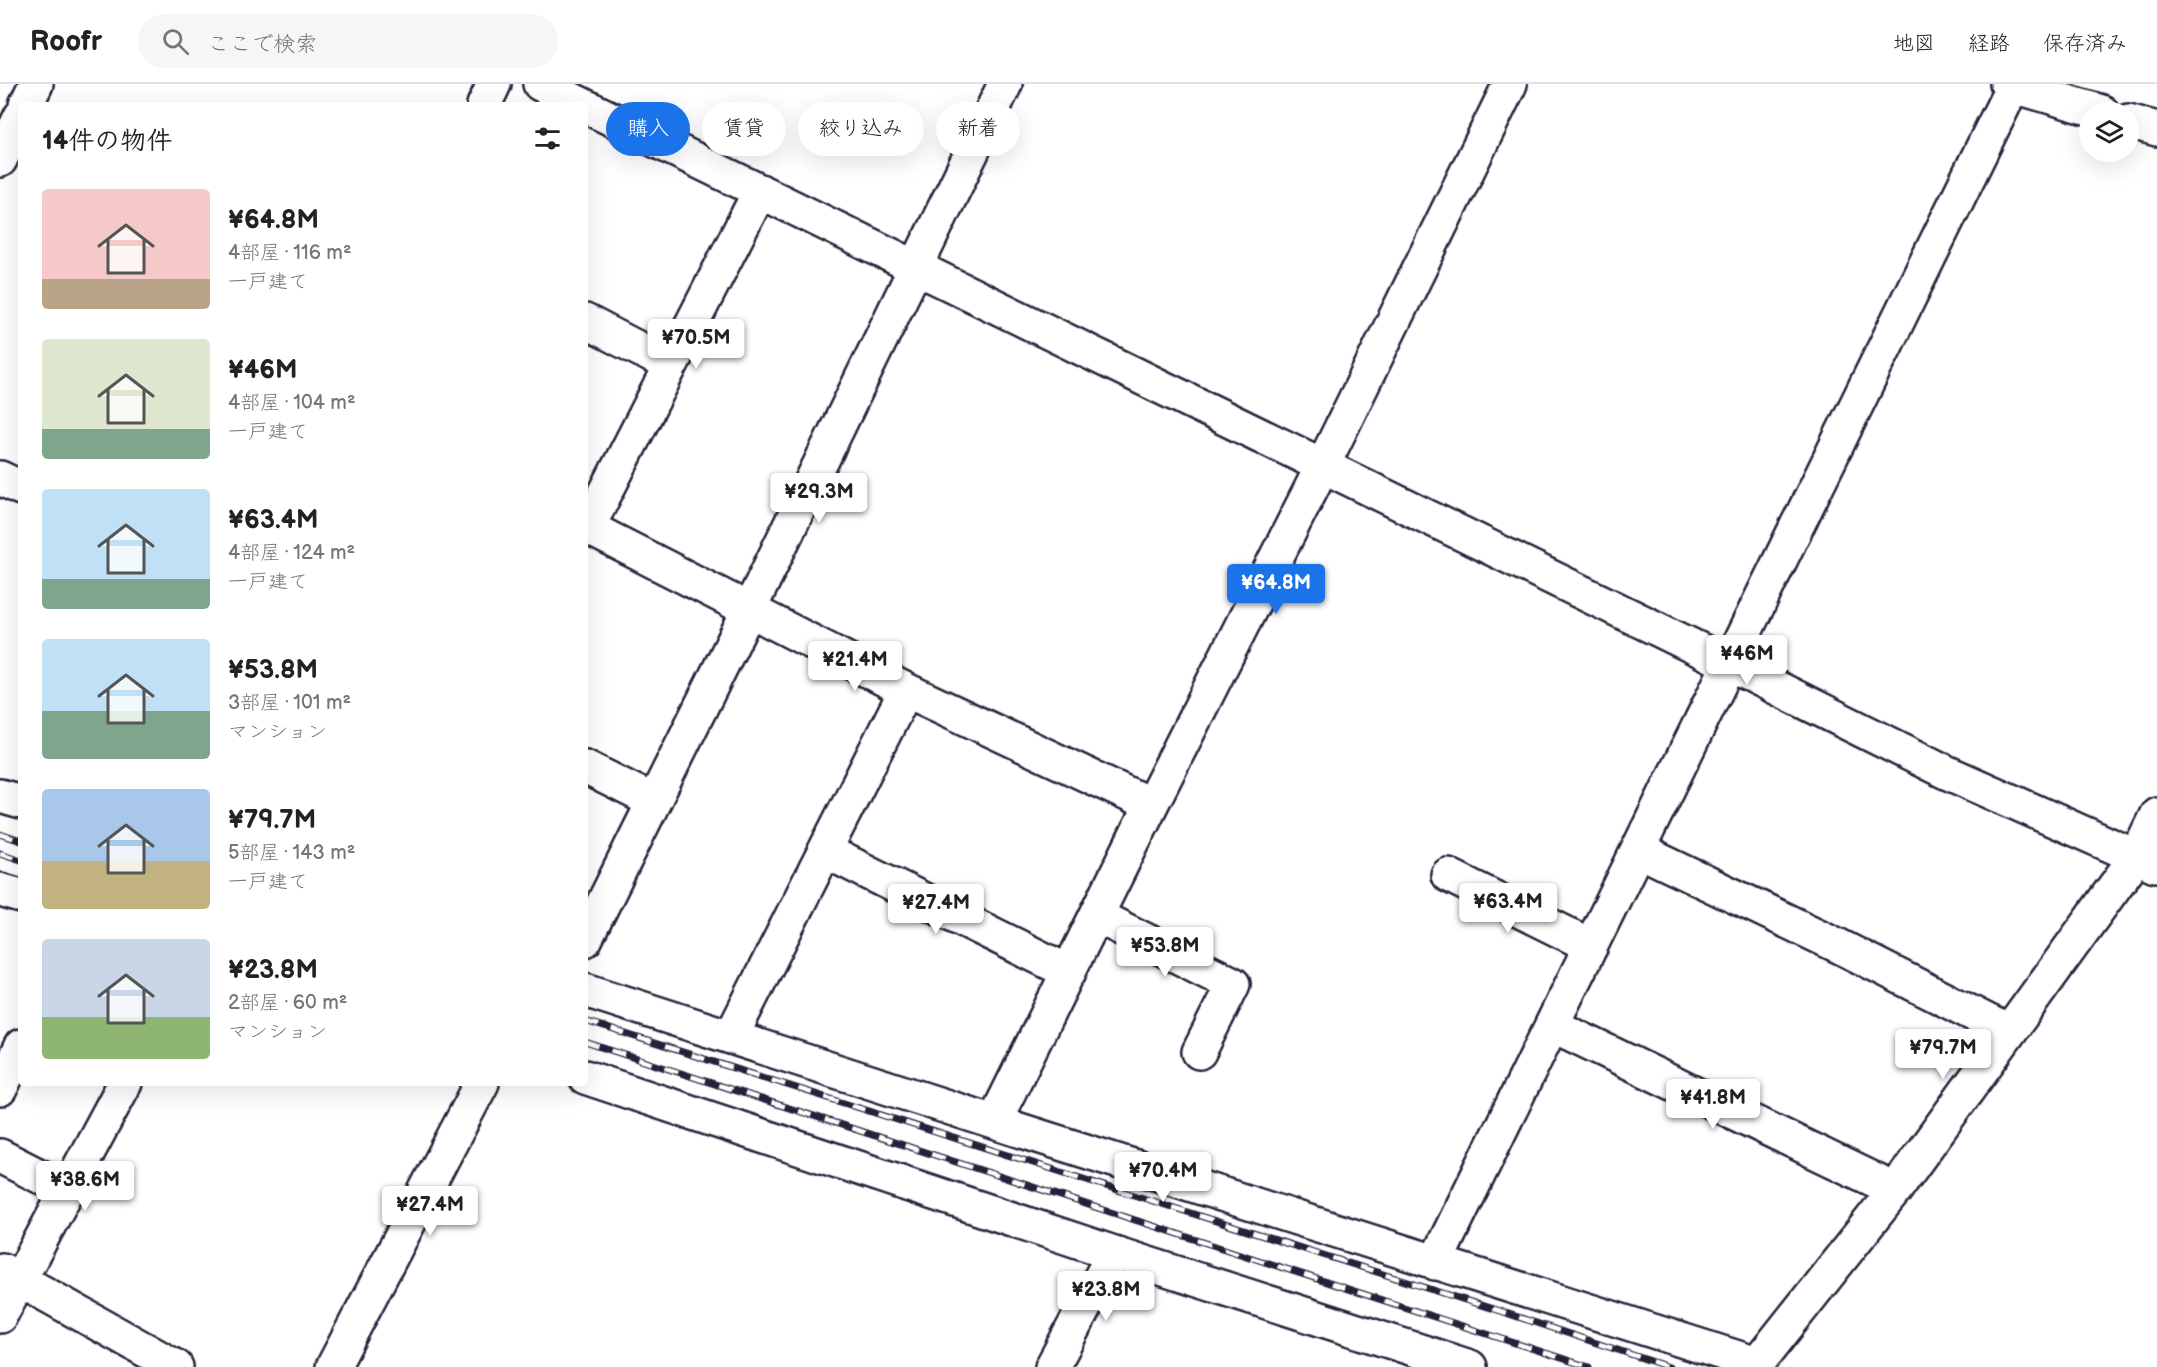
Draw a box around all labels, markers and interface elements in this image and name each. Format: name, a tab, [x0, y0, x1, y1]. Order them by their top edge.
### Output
search box	[138, 14, 558, 68]
text: Roofr	[30, 25, 102, 58]
icon: search	[159, 25, 192, 58]
text: ここで検索	[207, 31, 317, 58]
text: 地図	[1893, 31, 1935, 56]
text: 経路	[1968, 31, 2010, 56]
text: 保存済み	[2043, 31, 2127, 56]
chip: 購入	[606, 102, 690, 156]
chip: 賃貸	[702, 102, 786, 156]
chip: 絞り込み	[798, 102, 924, 156]
chip: 新着	[936, 102, 1020, 156]
map controls	[2079, 102, 2139, 162]
button: layers	[2079, 102, 2139, 162]
icon: filters	[531, 122, 564, 155]
text: 14件の物件	[42, 126, 172, 157]
text: ¥64.8M	[228, 205, 319, 236]
icon: home	[90, 213, 162, 285]
text: 4部屋 · 116 m²	[228, 241, 352, 265]
text: 一戸建て	[228, 270, 308, 294]
pin: ¥70.5M	[647, 319, 745, 370]
text: ¥70.5M	[662, 326, 730, 350]
text: ¥46M	[228, 355, 297, 386]
icon: home	[90, 363, 162, 435]
text: 4部屋 · 104 m²	[228, 391, 356, 415]
text: 一戸建て	[228, 420, 308, 444]
pin: ¥29.3M	[770, 473, 868, 524]
text: ¥29.3M	[784, 480, 854, 504]
text: ¥63.4M	[228, 505, 318, 536]
icon: home	[90, 513, 162, 585]
text: 4部屋 · 124 m²	[228, 541, 355, 565]
pin: ¥64.8M	[1227, 564, 1325, 615]
text: 一戸建て	[228, 570, 308, 594]
text: ¥64.8M	[1241, 571, 1311, 595]
pin: ¥46M	[1711, 635, 1783, 686]
pin: ¥21.4M	[806, 641, 904, 692]
text: ¥46M	[1720, 642, 1774, 666]
text: ¥21.4M	[822, 648, 888, 672]
text: ¥53.8M	[228, 655, 318, 686]
icon: home	[90, 663, 162, 735]
text: 3部屋 · 101 m²	[228, 691, 351, 715]
text: マンション	[228, 720, 327, 744]
text: ¥79.7M	[228, 805, 316, 836]
icon: home	[90, 813, 162, 885]
text: 5部屋 · 143 m²	[228, 841, 355, 865]
text: 一戸建て	[228, 870, 308, 894]
pin: ¥63.4M	[1459, 883, 1557, 934]
pin: ¥27.4M	[887, 884, 985, 935]
text: ¥63.4M	[1473, 890, 1543, 914]
text: ¥27.4M	[902, 891, 970, 915]
pin: ¥53.8M	[1116, 927, 1214, 978]
text: ¥53.8M	[1130, 934, 1200, 958]
text: ¥23.8M	[228, 955, 318, 986]
icon: home	[90, 963, 162, 1035]
text: 2部屋 · 60 m²	[228, 991, 347, 1015]
text: マンション	[228, 1020, 327, 1044]
pin: ¥79.7M	[1894, 1029, 1992, 1080]
text: ¥79.7M	[1909, 1036, 1977, 1060]
pin: ¥41.8M	[1664, 1079, 1762, 1130]
text: ¥41.8M	[1680, 1086, 1746, 1110]
pin: ¥70.4M	[1114, 1152, 1212, 1203]
text: ¥70.4M	[1128, 1159, 1198, 1183]
pin: ¥38.6M	[36, 1161, 134, 1212]
text: ¥38.6M	[50, 1168, 120, 1192]
pin: ¥27.4M	[381, 1186, 479, 1237]
text: ¥27.4M	[396, 1193, 464, 1217]
pin: ¥23.8M	[1057, 1271, 1155, 1322]
text: ¥23.8M	[1071, 1278, 1141, 1302]

